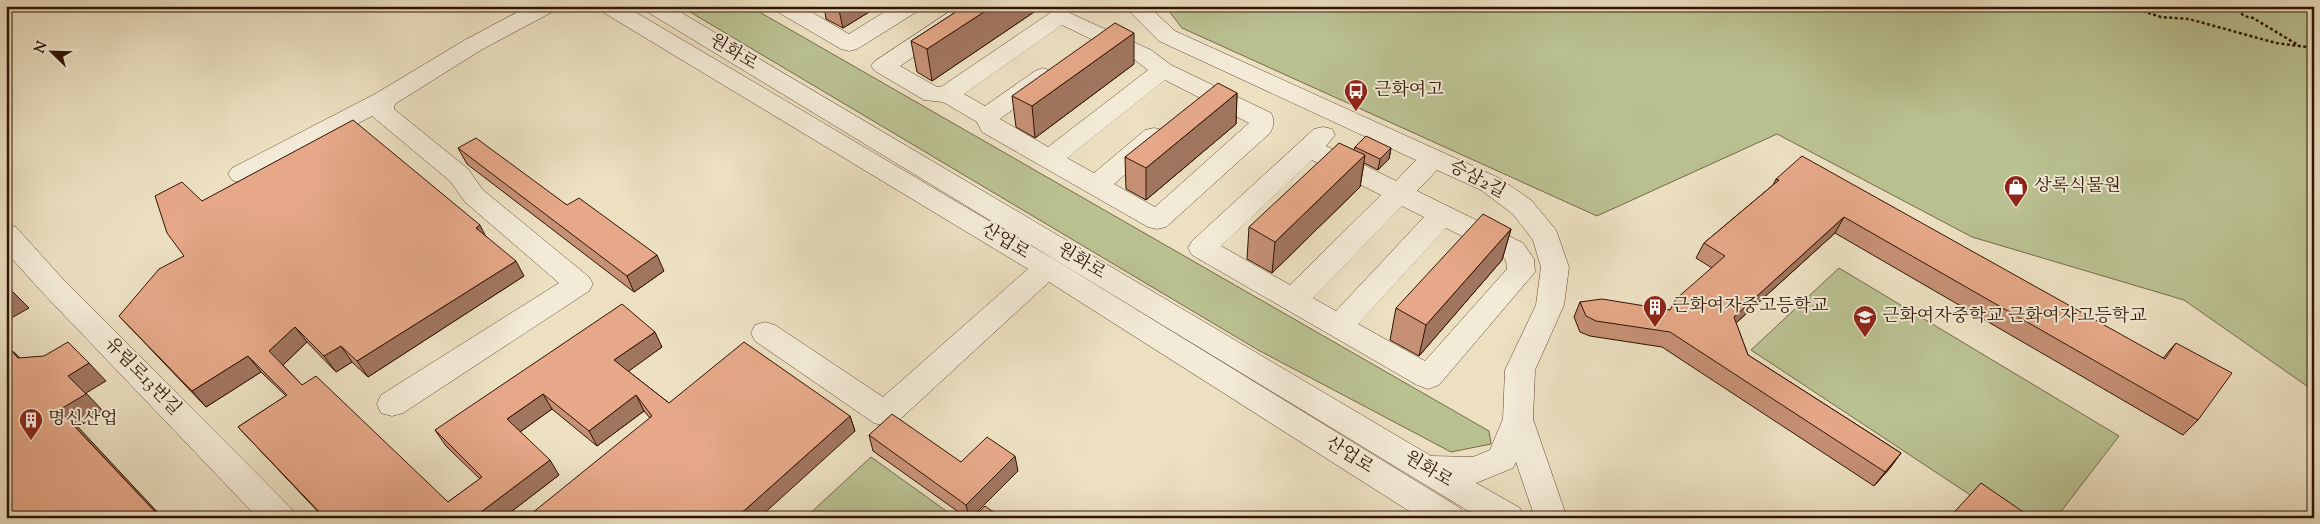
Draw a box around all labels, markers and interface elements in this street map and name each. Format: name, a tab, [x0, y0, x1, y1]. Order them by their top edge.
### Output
north arrow	[28, 28, 78, 78]
street label: 원화로	[704, 28, 762, 78]
text: N	[30, 39, 53, 57]
bus stop icon: 근화여고	[1343, 78, 1369, 112]
place label: 근화여고	[1374, 78, 1444, 104]
street label: 승삼2길	[1444, 154, 1510, 206]
shop icon: 상록식물원	[2003, 174, 2029, 208]
place label: 상록식물원	[2034, 174, 2121, 200]
street label: 산업로	[976, 217, 1034, 267]
street label: 원화로	[1052, 237, 1110, 287]
building icon: 근화여자중고등학교	[1642, 294, 1668, 328]
place label: 근화여자중고등학교	[1672, 294, 1829, 320]
school or university icon: 근화여자중학교 근화여자고등학교	[1852, 304, 1878, 338]
place label: 근화여자중학교 근화여자고등학교	[1882, 304, 2147, 330]
street label: 유림로13번길	[98, 332, 186, 422]
building icon: 명신산업	[18, 407, 44, 441]
place label: 명신산업	[48, 407, 118, 433]
street label: 산업로	[1320, 431, 1378, 481]
street label: 원화로	[1399, 445, 1457, 495]

